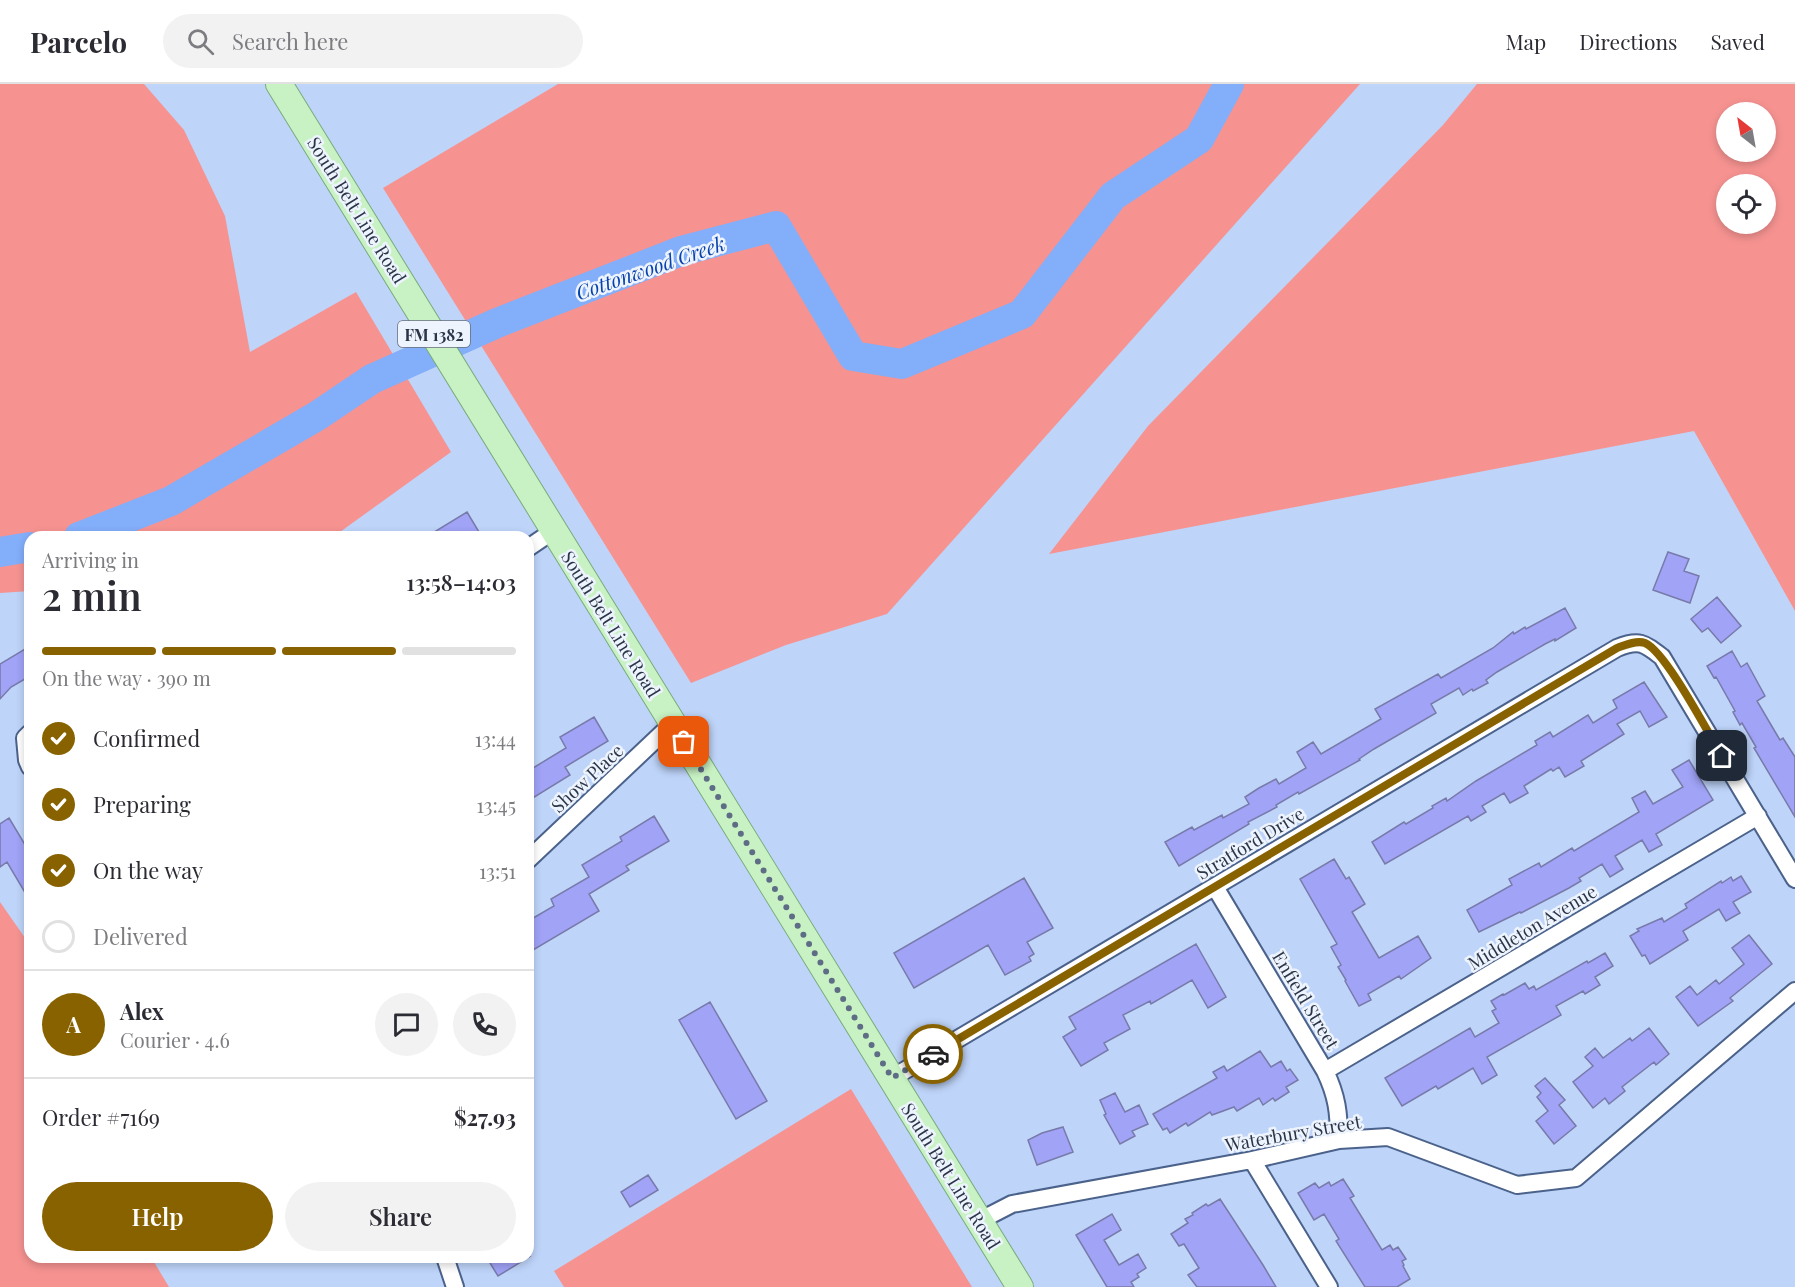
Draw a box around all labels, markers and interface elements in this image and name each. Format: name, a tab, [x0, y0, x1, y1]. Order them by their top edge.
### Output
search box	[163, 14, 583, 68]
text: Parcelo	[30, 23, 127, 60]
icon: search	[184, 25, 217, 58]
text: Search here	[232, 26, 348, 56]
text: Map	[1505, 27, 1546, 55]
text: Directions	[1579, 27, 1677, 55]
text: Saved	[1710, 27, 1765, 55]
north arrow	[1716, 102, 1776, 162]
map controls	[1716, 102, 1776, 234]
street label: South Belt Line Road	[302, 132, 412, 288]
button: locate	[1716, 174, 1776, 234]
water label: Cottonwood Creek	[572, 229, 728, 305]
road number: FM 1382	[398, 321, 470, 347]
text: Arriving in	[42, 546, 139, 573]
street label: South Belt Line Road	[556, 546, 666, 702]
text: 13:58–14:03	[406, 567, 516, 597]
text: 2 min	[42, 569, 142, 621]
text: On the way · 390 m	[42, 664, 211, 691]
pin	[658, 716, 709, 767]
icon: check	[42, 722, 75, 755]
text: Confirmed	[93, 723, 200, 753]
text: 13:44	[475, 725, 516, 752]
icon: bag	[667, 725, 700, 758]
pin	[1696, 730, 1747, 781]
street label: Show Place	[546, 738, 628, 818]
icon: home	[1705, 739, 1738, 772]
icon: check	[42, 788, 75, 821]
text: Preparing	[93, 789, 191, 819]
text: 13:45	[476, 791, 516, 818]
street label: Stratford Drive	[1192, 801, 1308, 885]
icon: check	[42, 854, 75, 887]
text: On the way	[93, 855, 203, 885]
text: 13:51	[479, 857, 516, 884]
street label: Middleton Avenue	[1463, 879, 1601, 975]
text: Delivered	[93, 921, 188, 951]
street label: Enfield Street	[1267, 947, 1345, 1054]
button: chat	[375, 993, 438, 1056]
button: phone	[453, 993, 516, 1056]
text: Alex	[120, 996, 164, 1026]
text: A	[66, 1009, 81, 1039]
courier	[903, 1024, 963, 1084]
text: Courier · 4.6	[120, 1026, 230, 1053]
icon: car	[917, 1038, 950, 1071]
street label: South Belt Line Road	[896, 1098, 1006, 1254]
text: Order #7169	[42, 1102, 160, 1132]
text: $27.93	[454, 1102, 516, 1132]
street label: Waterbury Street	[1222, 1109, 1363, 1157]
button: Help	[42, 1182, 273, 1251]
button: Share	[285, 1182, 516, 1251]

